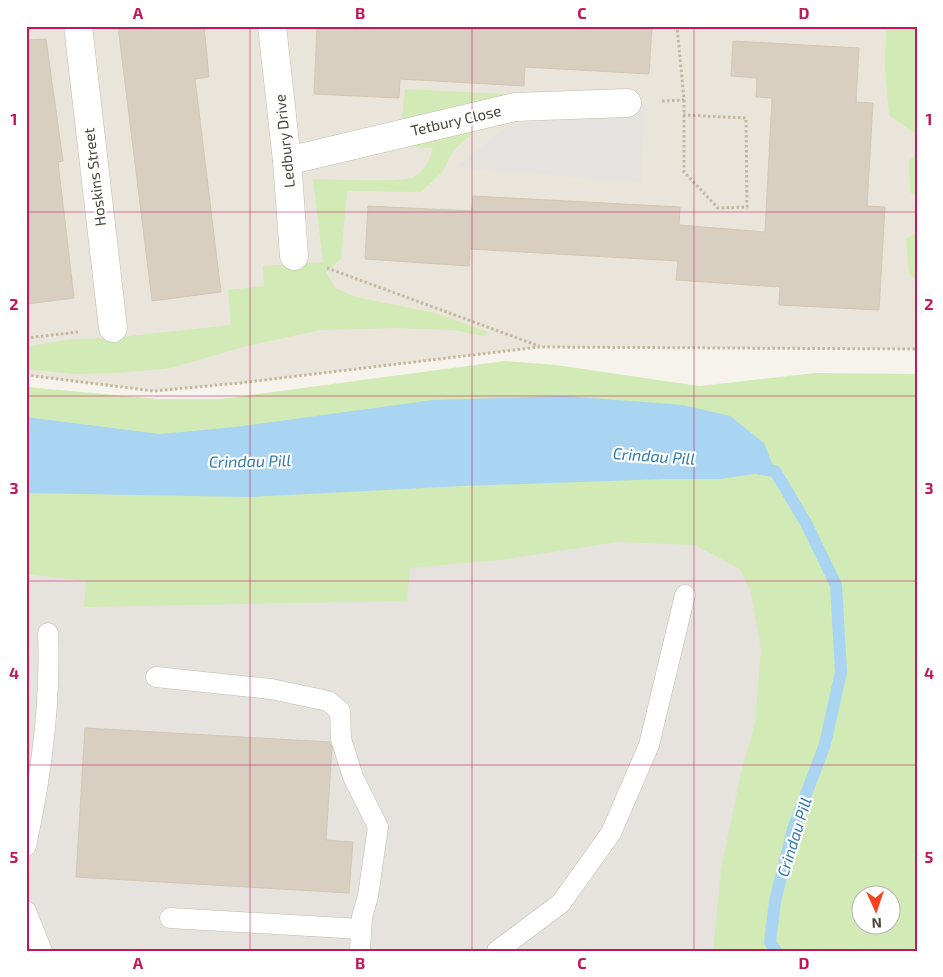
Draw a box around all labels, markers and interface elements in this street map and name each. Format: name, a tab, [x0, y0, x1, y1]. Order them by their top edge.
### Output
text: A	[133, 3, 144, 22]
text: B	[355, 3, 365, 22]
text: C	[577, 3, 587, 22]
text: D	[799, 3, 810, 22]
street label: Ledbury Drive	[270, 93, 298, 189]
street label: Tetbury Close	[409, 101, 503, 139]
text: 1	[11, 109, 17, 128]
text: 1	[926, 109, 932, 128]
street label: Hoskins Street	[79, 127, 109, 227]
text: 2	[9, 294, 19, 313]
text: 2	[924, 294, 934, 313]
water label: Crindau Pill	[612, 443, 696, 468]
water label: Crindau Pill	[209, 450, 291, 471]
text: 3	[9, 478, 19, 497]
text: 3	[924, 478, 934, 497]
text: 4	[9, 663, 19, 682]
text: 4	[924, 663, 934, 682]
water label: Crindau Pill	[772, 795, 815, 879]
text: 5	[10, 847, 19, 866]
text: 5	[925, 847, 934, 866]
north arrow	[850, 884, 900, 934]
text: N	[871, 915, 882, 932]
text: A	[133, 953, 144, 972]
text: B	[355, 953, 365, 972]
text: C	[577, 953, 587, 972]
text: D	[799, 953, 810, 972]

